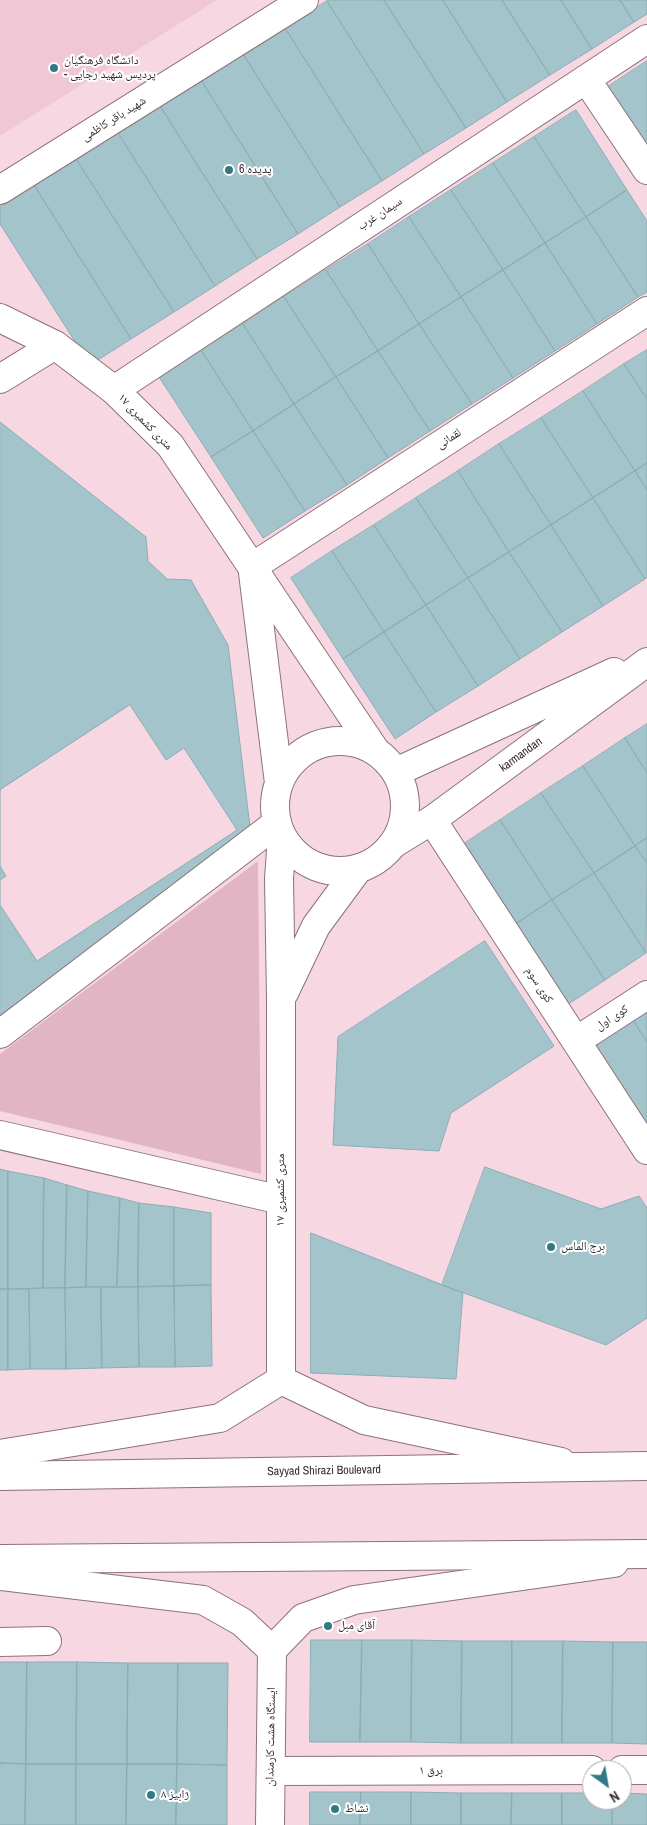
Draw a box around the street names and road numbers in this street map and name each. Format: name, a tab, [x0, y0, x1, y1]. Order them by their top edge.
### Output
street label: شهید باقر کاظمی	[79, 93, 149, 145]
street label: سیمان غرب	[355, 194, 405, 234]
street label: ۱۷ متری کشمیری	[115, 391, 175, 453]
street label: لقمانی	[434, 426, 464, 452]
street label: karmandan	[497, 735, 545, 775]
street label: کوی سوم	[522, 964, 556, 1006]
street label: کوی اول	[593, 1002, 631, 1034]
street label: ۱۷ متری کشمیری	[274, 1154, 288, 1226]
street label: Sayyad Shirazi Boulevard	[267, 1463, 381, 1479]
street label: ایستگاه هشت کارمندان	[263, 1687, 279, 1787]
street label: برق ۱	[419, 1764, 443, 1778]

